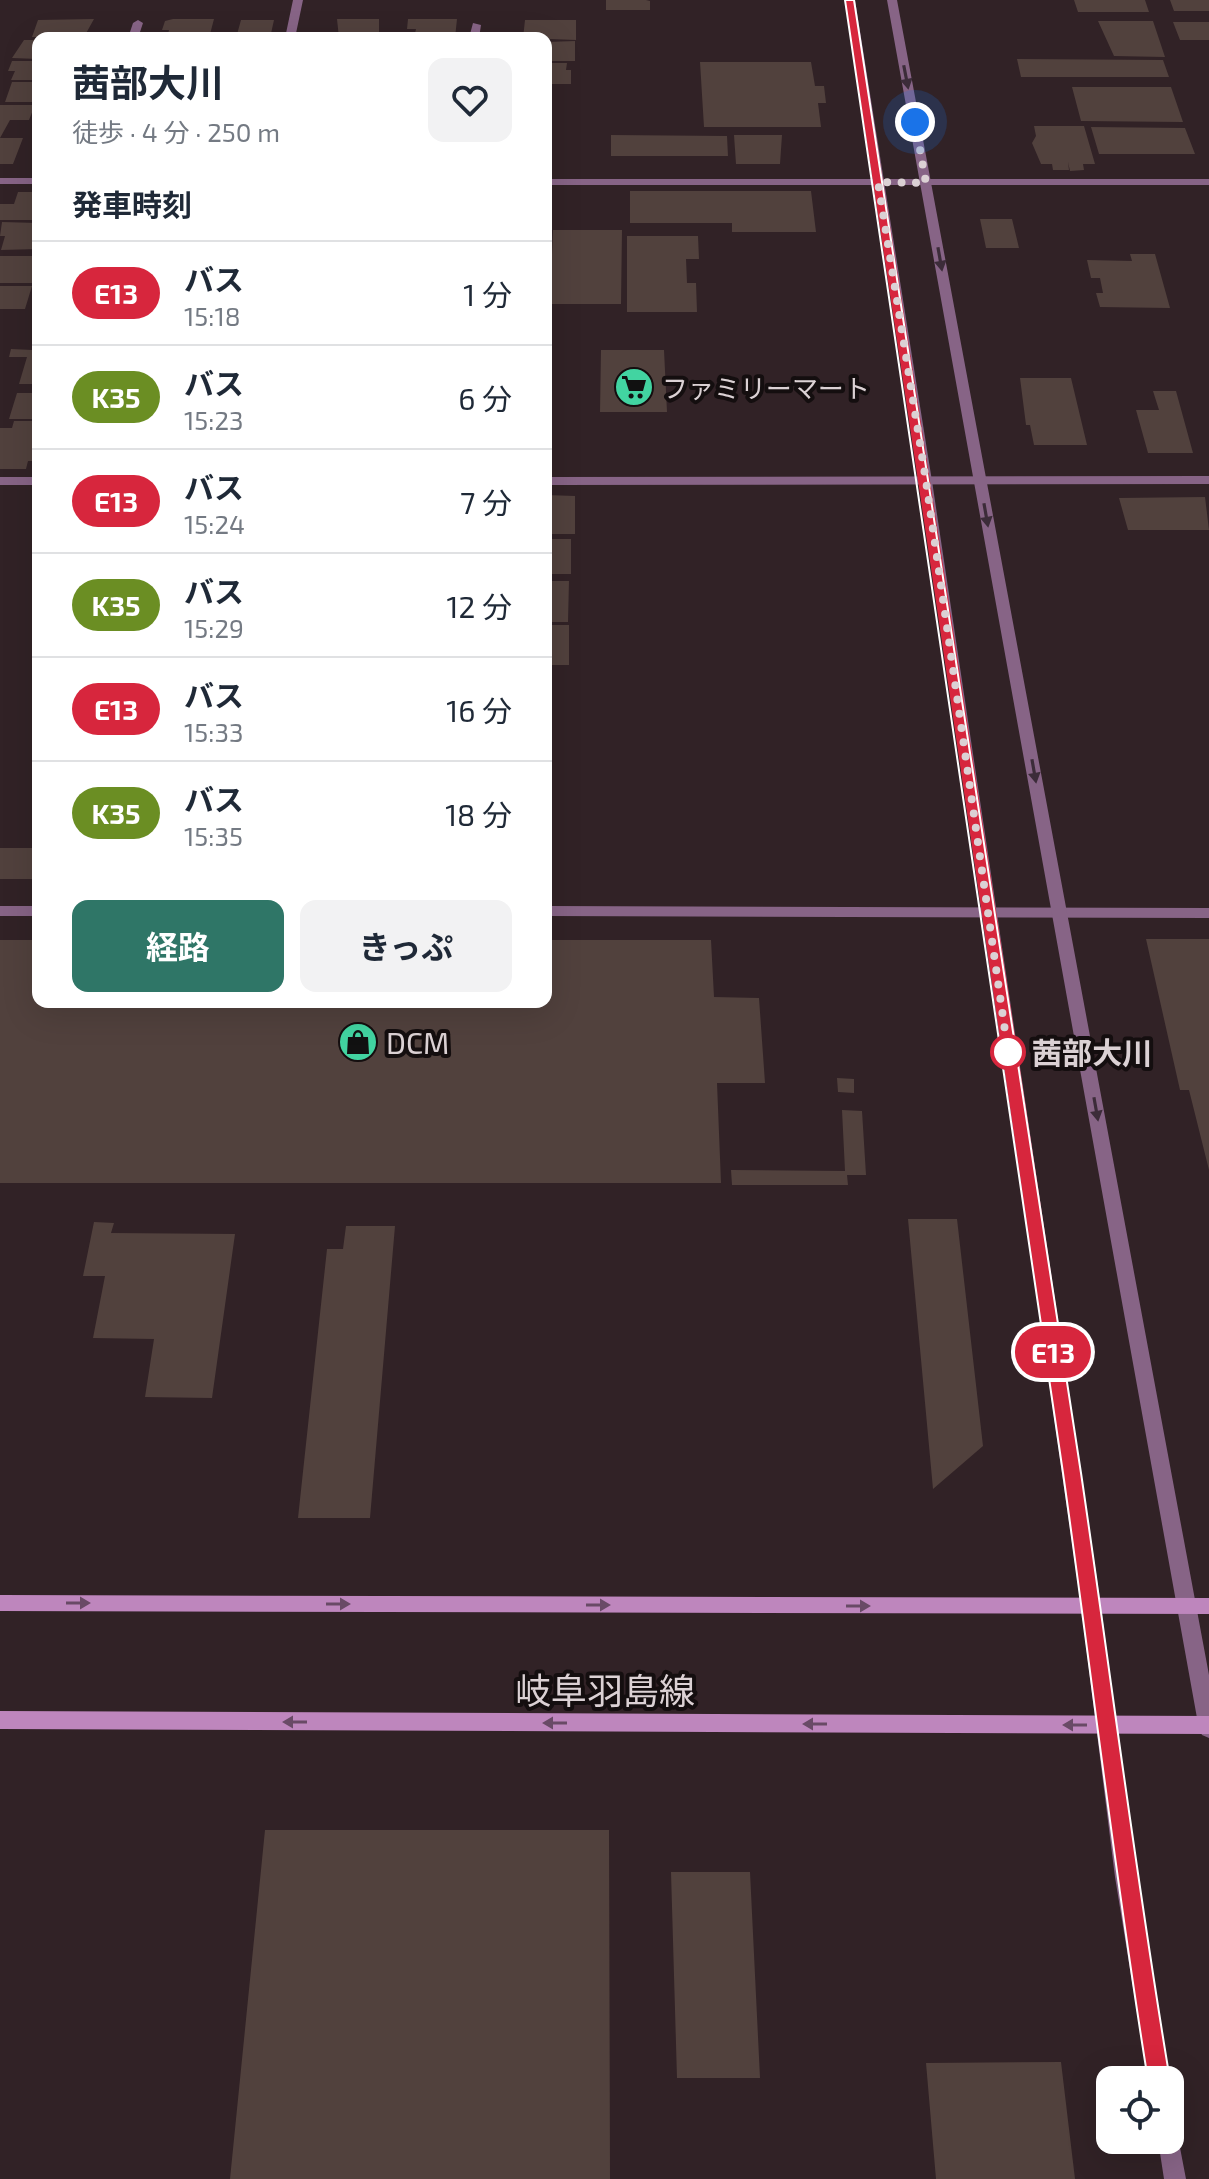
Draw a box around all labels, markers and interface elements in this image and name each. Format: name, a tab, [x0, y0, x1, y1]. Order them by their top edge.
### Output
button: heart	[428, 58, 512, 142]
text: 茜部大川	[72, 59, 224, 105]
one-way arrow	[901, 64, 913, 89]
your location	[895, 102, 935, 142]
text: 徒歩 · 4 分 · 250 m	[72, 116, 280, 147]
text: 発車時刻	[72, 186, 192, 222]
one-way arrow	[934, 247, 946, 272]
text: バス	[184, 261, 244, 297]
text: E13	[94, 276, 138, 310]
text: 1 分	[463, 276, 512, 312]
text: 15:18	[184, 300, 241, 331]
text: バス	[184, 365, 244, 401]
supermarket icon: ファミリーマート	[613, 366, 655, 408]
place label: ファミリーマート	[662, 372, 870, 403]
text: K35	[91, 380, 141, 414]
text: 6 分	[458, 380, 512, 416]
text: 15:23	[184, 404, 244, 435]
text: バス	[184, 469, 244, 505]
text: E13	[94, 484, 138, 518]
text: 7 分	[460, 484, 512, 520]
one-way arrow	[981, 503, 993, 528]
text: 15:24	[184, 508, 245, 539]
text: バス	[184, 573, 244, 609]
text: K35	[91, 588, 141, 622]
text: 12 分	[447, 588, 512, 624]
text: 15:29	[184, 612, 244, 643]
text: バス	[184, 677, 244, 713]
text: E13	[94, 692, 138, 726]
text: 16 分	[446, 692, 512, 728]
text: 15:33	[184, 716, 243, 747]
one-way arrow	[1028, 759, 1040, 784]
text: バス	[184, 781, 244, 817]
text: K35	[91, 796, 141, 830]
text: 18 分	[445, 796, 512, 832]
text: 15:35	[184, 820, 243, 851]
button: 経路	[72, 900, 284, 992]
button: きっぷ	[300, 900, 512, 992]
shop icon: DCM	[337, 1021, 379, 1063]
place label: DCM	[386, 1024, 449, 1060]
place label: 茜部大川	[1032, 1034, 1152, 1070]
marker: 茜部大川	[991, 1035, 1025, 1069]
one-way arrow	[1090, 1097, 1102, 1122]
line badge: E13	[1007, 1326, 1099, 1378]
text: E13	[1031, 1335, 1075, 1369]
one-way arrow	[66, 1597, 91, 1609]
one-way arrow	[326, 1598, 351, 1610]
one-way arrow	[586, 1599, 611, 1611]
one-way arrow	[846, 1600, 871, 1612]
street label: 岐阜羽島線	[515, 1668, 695, 1711]
one-way arrow	[282, 1715, 307, 1728]
one-way arrow	[542, 1717, 567, 1729]
one-way arrow	[802, 1718, 827, 1730]
one-way arrow	[1062, 1719, 1087, 1731]
map controls	[1096, 2066, 1184, 2154]
button: locate	[1096, 2066, 1184, 2154]

